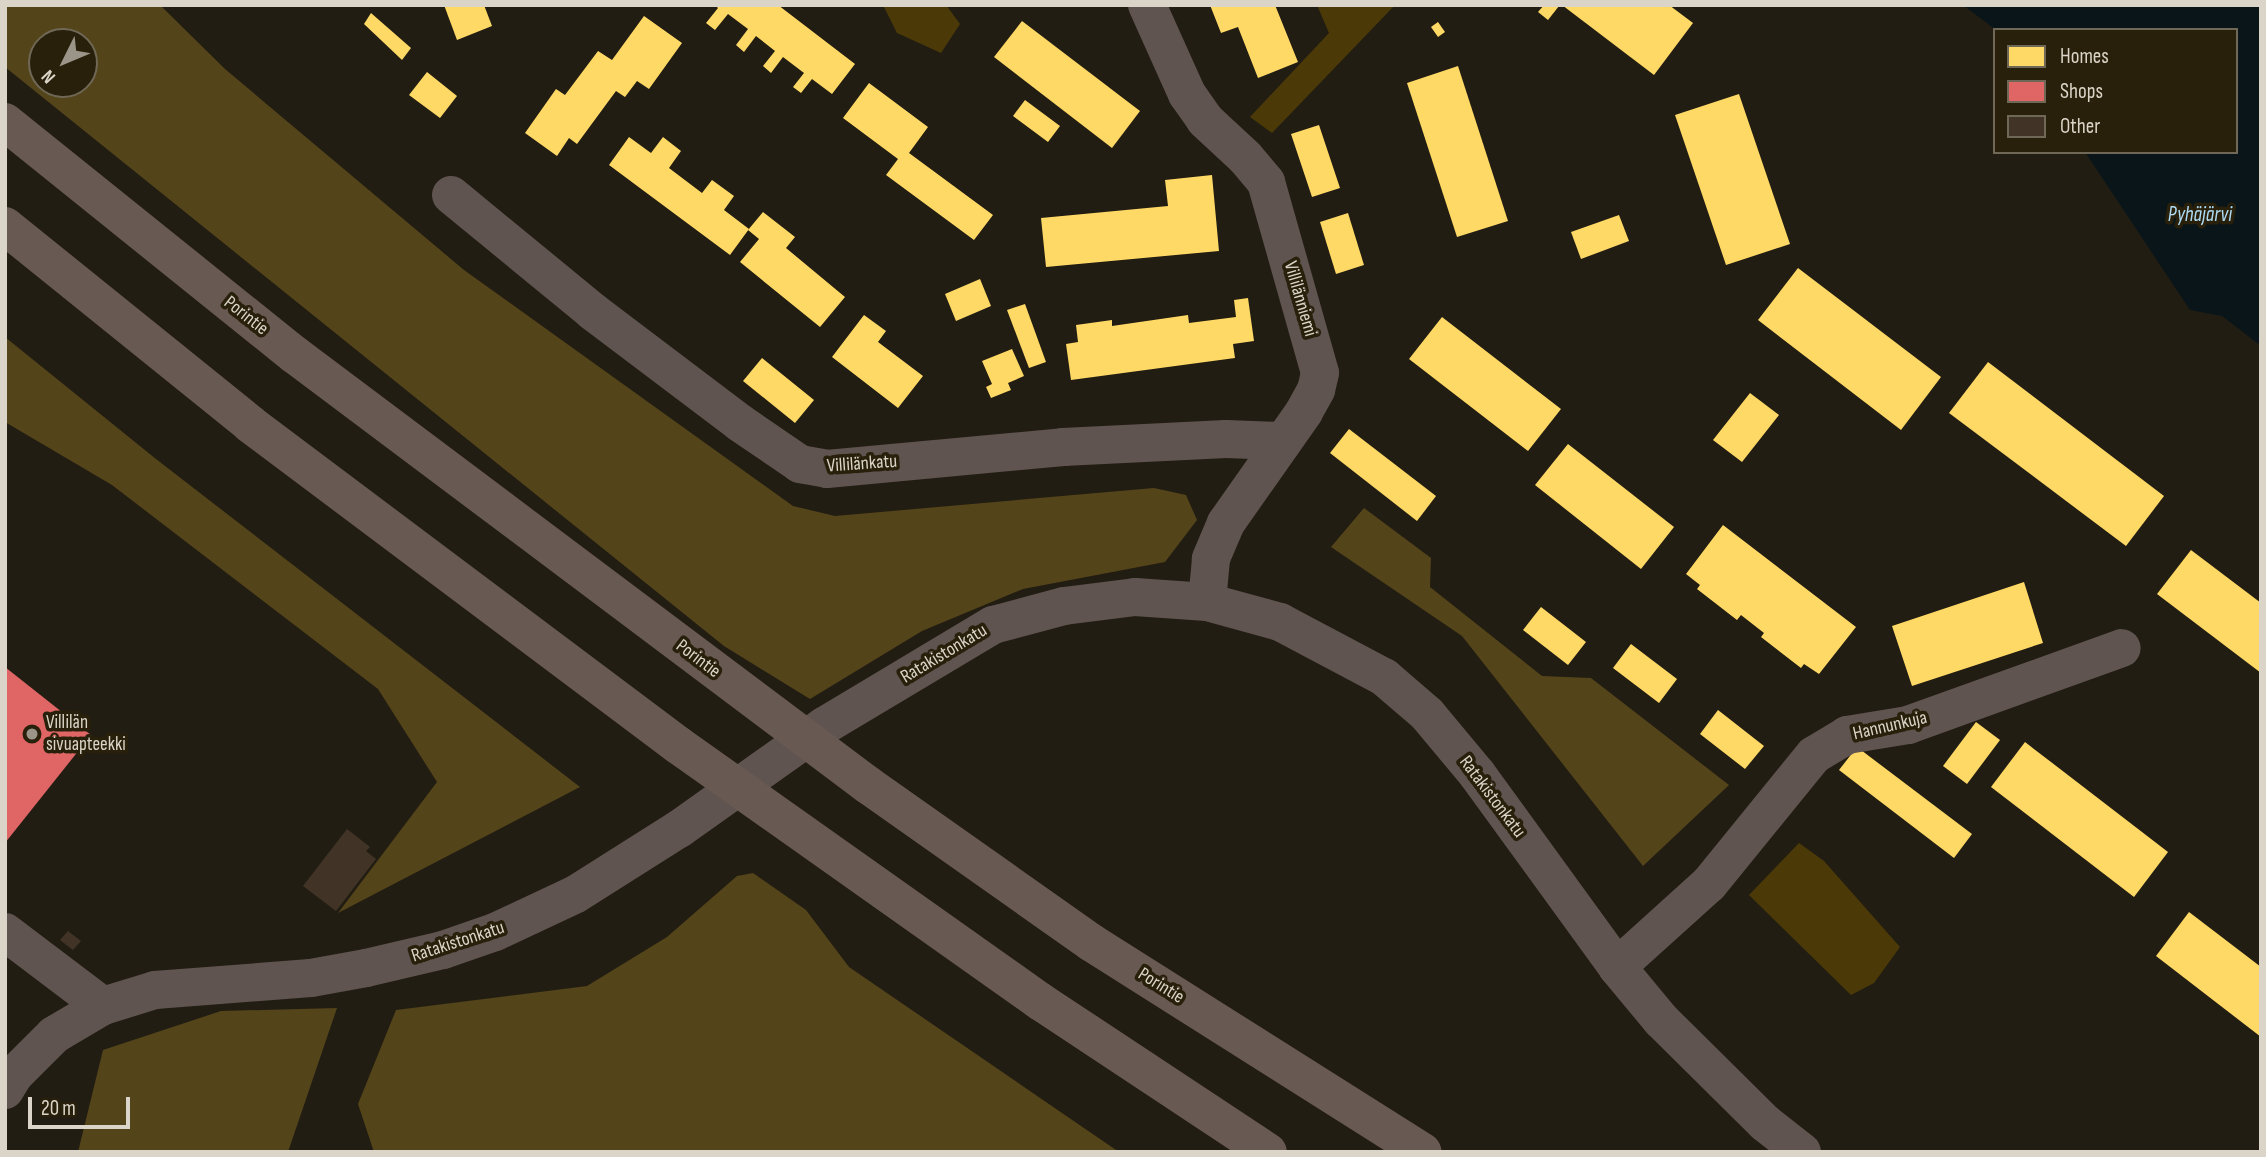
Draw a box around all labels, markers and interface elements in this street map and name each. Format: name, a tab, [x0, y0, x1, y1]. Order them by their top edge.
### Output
north arrow	[28, 28, 98, 98]
legend	[1993, 28, 2238, 154]
text: Homes	[2060, 44, 2109, 69]
text: N	[37, 65, 61, 88]
text: Shops	[2060, 79, 2103, 104]
text: Other	[2060, 114, 2100, 139]
water label: Pyhäjärvi	[2168, 202, 2232, 228]
street label: Villilänniemi	[1278, 259, 1322, 339]
street label: Porintie	[219, 292, 273, 340]
street label: Villilänkatu	[826, 450, 898, 478]
street label: Ratakistonkatu	[897, 619, 991, 689]
street label: Porintie	[671, 635, 725, 683]
street label: Hannunkuja	[1851, 706, 1929, 746]
place label: Villilän sivuapteekki	[46, 712, 126, 756]
marker: Villilän sivuapteekki	[24, 726, 40, 742]
street label: Ratakistonkatu	[1454, 752, 1530, 842]
street label: Ratakistonkatu	[409, 916, 507, 968]
street label: Porintie	[1134, 963, 1188, 1009]
scale bar	[32, 1084, 133, 1128]
text: 20 m	[41, 1096, 76, 1121]

